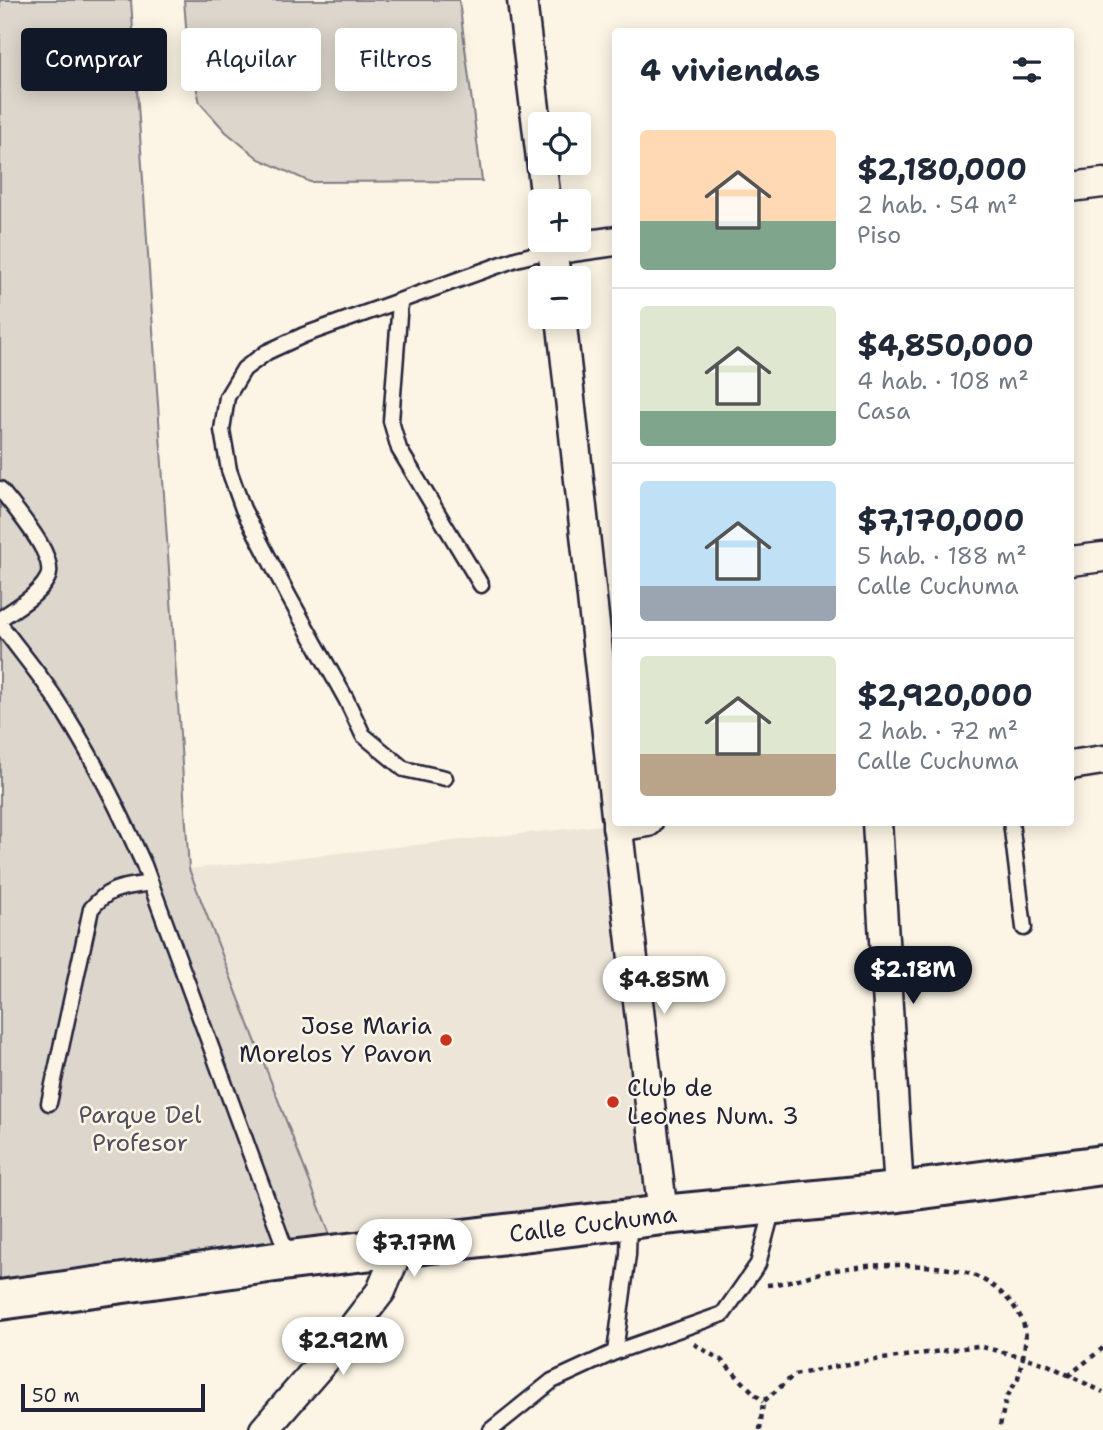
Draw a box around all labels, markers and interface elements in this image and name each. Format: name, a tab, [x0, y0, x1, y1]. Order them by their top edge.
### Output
chip: Comprar	[21, 28, 167, 91]
chip: Alquilar	[181, 28, 321, 91]
chip: Filtros	[335, 28, 457, 91]
text: 4 viviendas	[640, 50, 820, 91]
icon: filters	[1008, 51, 1046, 89]
map controls	[528, 112, 591, 329]
button: locate	[528, 112, 591, 175]
text: $2,180,000	[857, 149, 1027, 190]
icon: home	[696, 158, 780, 242]
button: +	[528, 189, 591, 252]
text: 2 hab. · 54 m²	[857, 190, 1017, 220]
text: Piso	[857, 220, 901, 250]
button: −	[528, 266, 591, 329]
text: $4,850,000	[857, 325, 1034, 366]
icon: home	[696, 334, 780, 418]
text: 4 hab. · 108 m²	[857, 366, 1029, 396]
text: Casa	[857, 396, 910, 426]
text: $7,170,000	[857, 500, 1025, 541]
icon: home	[696, 509, 780, 593]
text: 5 hab. · 188 m²	[857, 541, 1027, 571]
text: Calle Cuchuma	[857, 571, 1019, 601]
text: $2,920,000	[857, 675, 1033, 716]
icon: home	[696, 684, 780, 768]
text: 2 hab. · 72 m²	[857, 716, 1018, 746]
text: Calle Cuchuma	[857, 746, 1019, 776]
pin: $2.18M	[856, 946, 970, 1006]
text: $2.18M	[870, 954, 956, 984]
pin: $4.85M	[607, 956, 721, 1016]
text: $4.85M	[619, 964, 709, 994]
place label: Jose Maria Morelos Y Pavon	[239, 1010, 432, 1070]
marker: Jose Maria Morelos Y Pavon	[438, 1032, 454, 1048]
place label: Club de Leones Num. 3	[627, 1072, 799, 1132]
marker: Club de Leones Num. 3	[605, 1094, 621, 1110]
park label: Parque Del Profesor	[79, 1099, 202, 1159]
street label: Calle Cuchuma	[507, 1198, 679, 1250]
pin: $7.17M	[357, 1220, 471, 1279]
text: $7.17M	[372, 1227, 456, 1257]
pin: $2.92M	[286, 1318, 400, 1377]
text: $2.92M	[298, 1325, 388, 1355]
scale bar	[21, 1381, 205, 1413]
text: 50 m	[32, 1383, 80, 1408]

